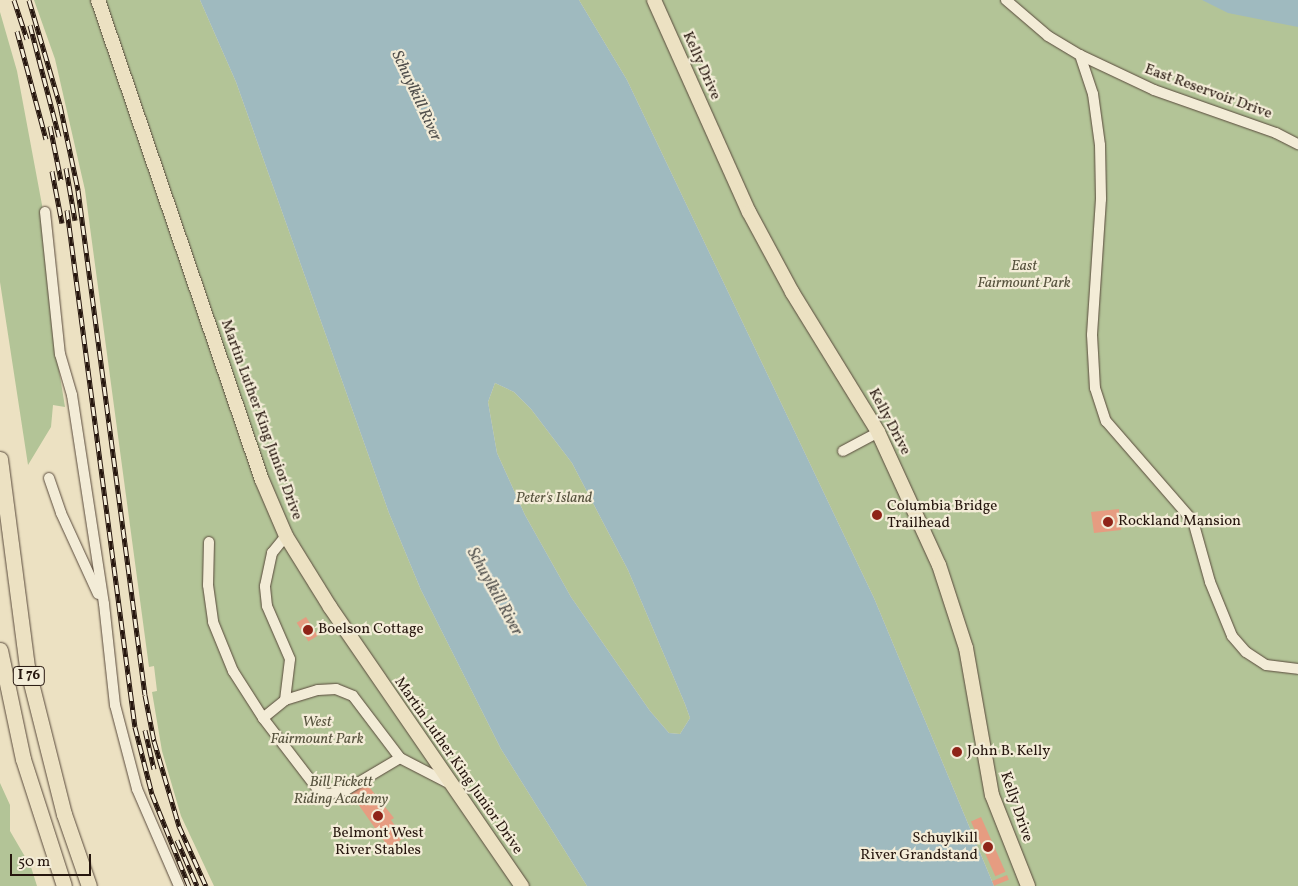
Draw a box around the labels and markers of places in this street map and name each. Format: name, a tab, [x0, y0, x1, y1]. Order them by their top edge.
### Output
place label: Columbia Bridge Trailhead	[887, 497, 997, 532]
marker: Columbia Bridge Trailhead	[871, 509, 883, 521]
place label: Rockland Mansion	[1118, 513, 1241, 531]
marker: Rockland Mansion	[1102, 516, 1114, 528]
place label: Boelson Cottage	[318, 621, 424, 639]
marker: Boelson Cottage	[302, 624, 314, 636]
place label: John B. Kelly	[967, 743, 1050, 761]
marker: John B. Kelly	[951, 746, 963, 758]
marker: Belmont West River Stables	[372, 810, 384, 822]
place label: Belmont West River Stables	[332, 824, 424, 859]
place label: Schuylkill River Grandstand	[860, 829, 978, 864]
marker: Schuylkill River Grandstand	[982, 841, 994, 853]

